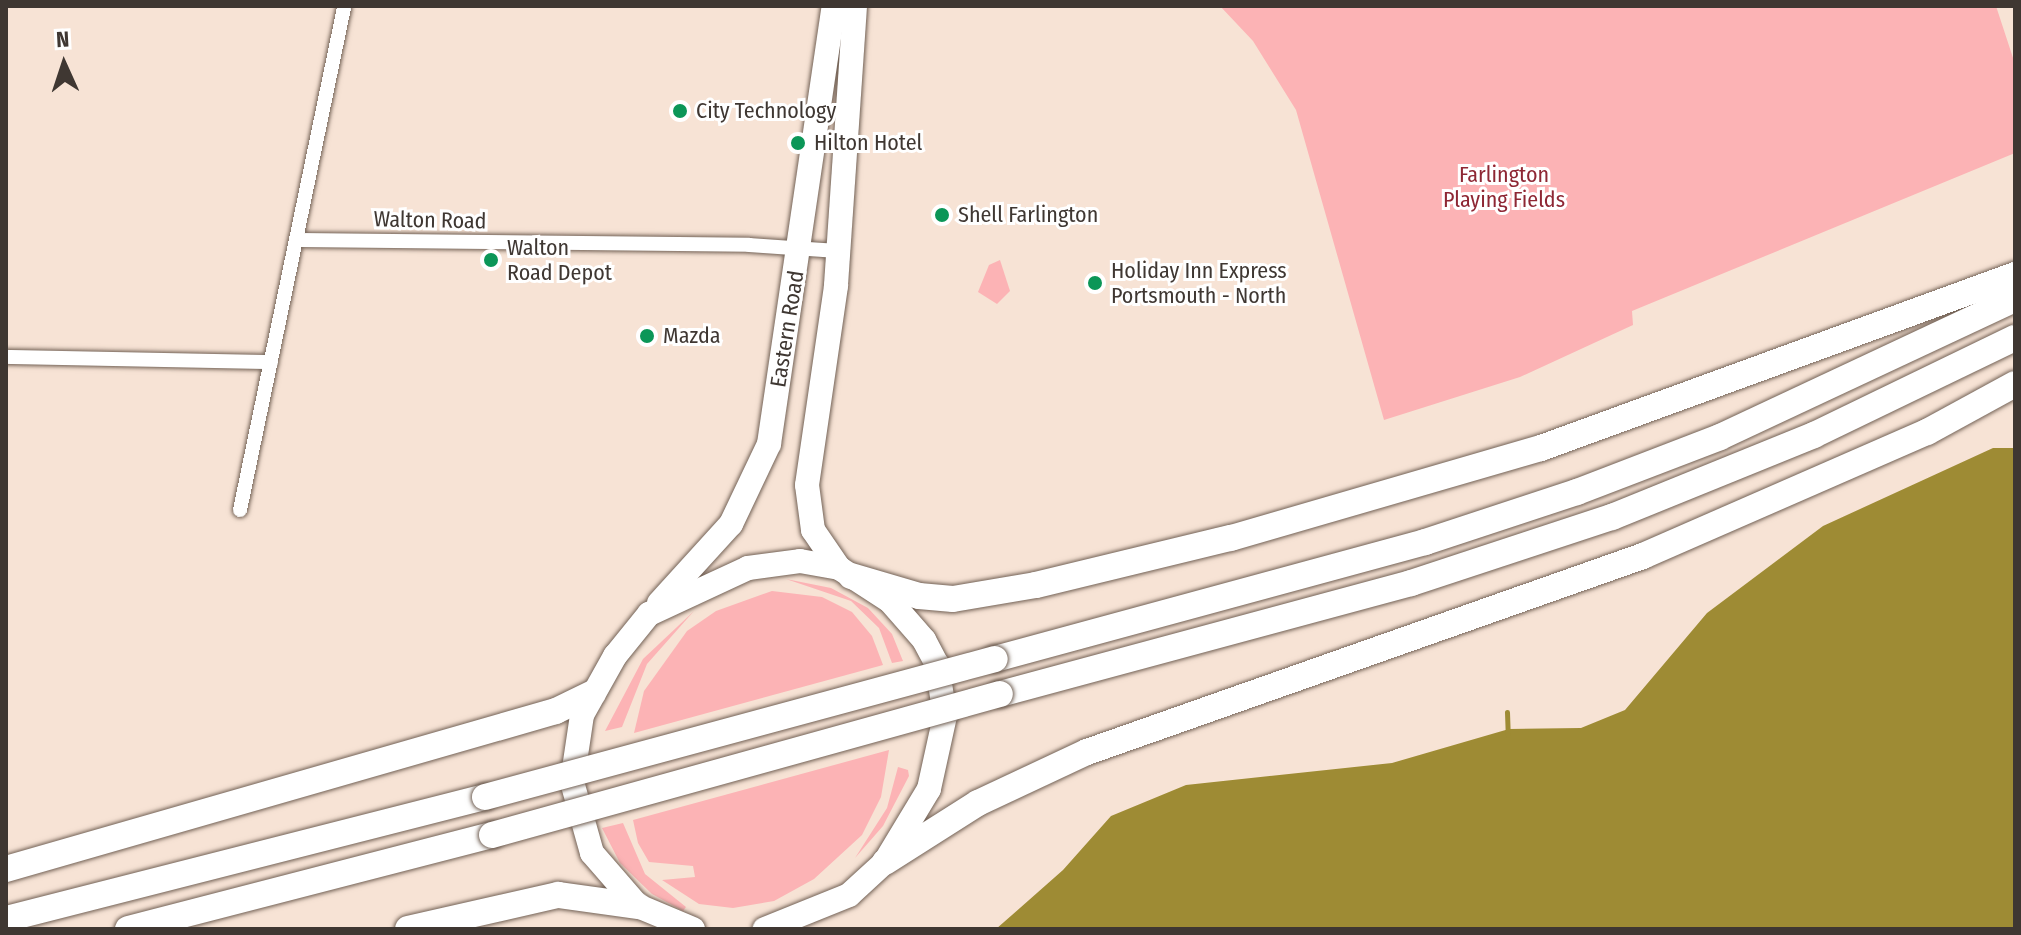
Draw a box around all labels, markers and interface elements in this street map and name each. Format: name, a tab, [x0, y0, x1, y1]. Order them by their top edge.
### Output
north arrow	[24, 24, 104, 104]
text: N	[55, 26, 70, 53]
place label: City Technology	[696, 98, 836, 124]
marker: City Technology	[671, 102, 689, 120]
place label: Hilton Hotel	[814, 130, 922, 156]
marker: Hilton Hotel	[789, 134, 807, 152]
park label: Farlington Playing Fields	[1443, 161, 1565, 212]
place label: Shell Farlington	[958, 202, 1098, 228]
street label: Walton Road	[373, 206, 487, 234]
marker: Shell Farlington	[933, 206, 951, 224]
place label: Walton Road Depot	[507, 234, 612, 286]
marker: Walton Road Depot	[482, 251, 500, 269]
place label: Holiday Inn Express Portsmouth - North	[1111, 257, 1287, 308]
street label: Eastern Road	[765, 269, 809, 389]
marker: Holiday Inn Express Portsmouth - North	[1086, 274, 1104, 292]
place label: Mazda	[663, 323, 721, 349]
marker: Mazda	[638, 327, 656, 345]

